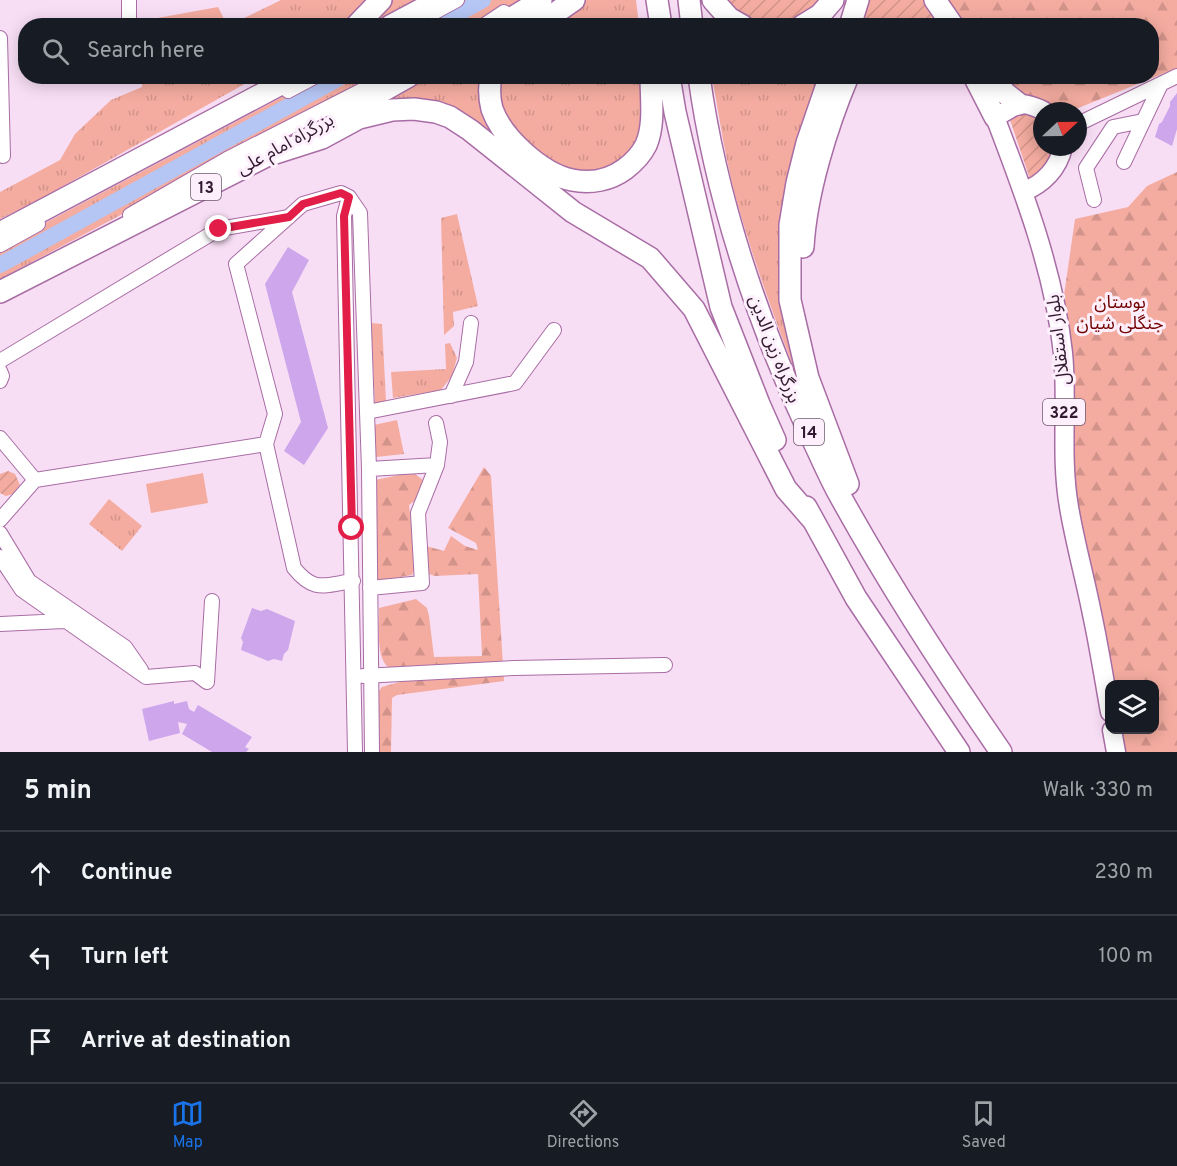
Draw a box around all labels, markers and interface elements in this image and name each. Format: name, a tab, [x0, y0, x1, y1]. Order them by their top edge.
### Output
search box	[18, 18, 1159, 84]
icon: search	[39, 35, 72, 68]
text: Search here	[87, 38, 205, 65]
north arrow	[1033, 102, 1087, 156]
street label: بزرگراه امام علی	[233, 109, 339, 182]
road number: 13	[191, 174, 221, 200]
route end	[205, 215, 231, 241]
street label: بزرگراه زین الدین	[743, 292, 805, 407]
park label: بوستان جنگلی شیان	[1076, 292, 1164, 336]
street label: بلوار استقلال	[1043, 293, 1076, 386]
road number: 322	[1043, 399, 1085, 425]
road number: 14	[794, 419, 824, 445]
route start	[338, 514, 364, 540]
map controls	[1105, 680, 1159, 734]
button: layers	[1105, 680, 1159, 734]
text: 5 min	[24, 775, 92, 808]
text: Walk · 330 m	[1043, 778, 1153, 804]
icon: ahead	[24, 857, 57, 890]
text: Continue	[81, 860, 172, 887]
text: 230 m	[1094, 860, 1153, 886]
icon: left	[24, 941, 57, 974]
text: Turn left	[81, 944, 169, 971]
text: 100 m	[1098, 944, 1153, 970]
icon: arrive	[24, 1025, 57, 1058]
text: Arrive at destination	[81, 1028, 291, 1055]
tab: Map	[171, 1097, 204, 1153]
tab: Directions	[547, 1097, 619, 1153]
tab: Saved	[962, 1097, 1006, 1153]

